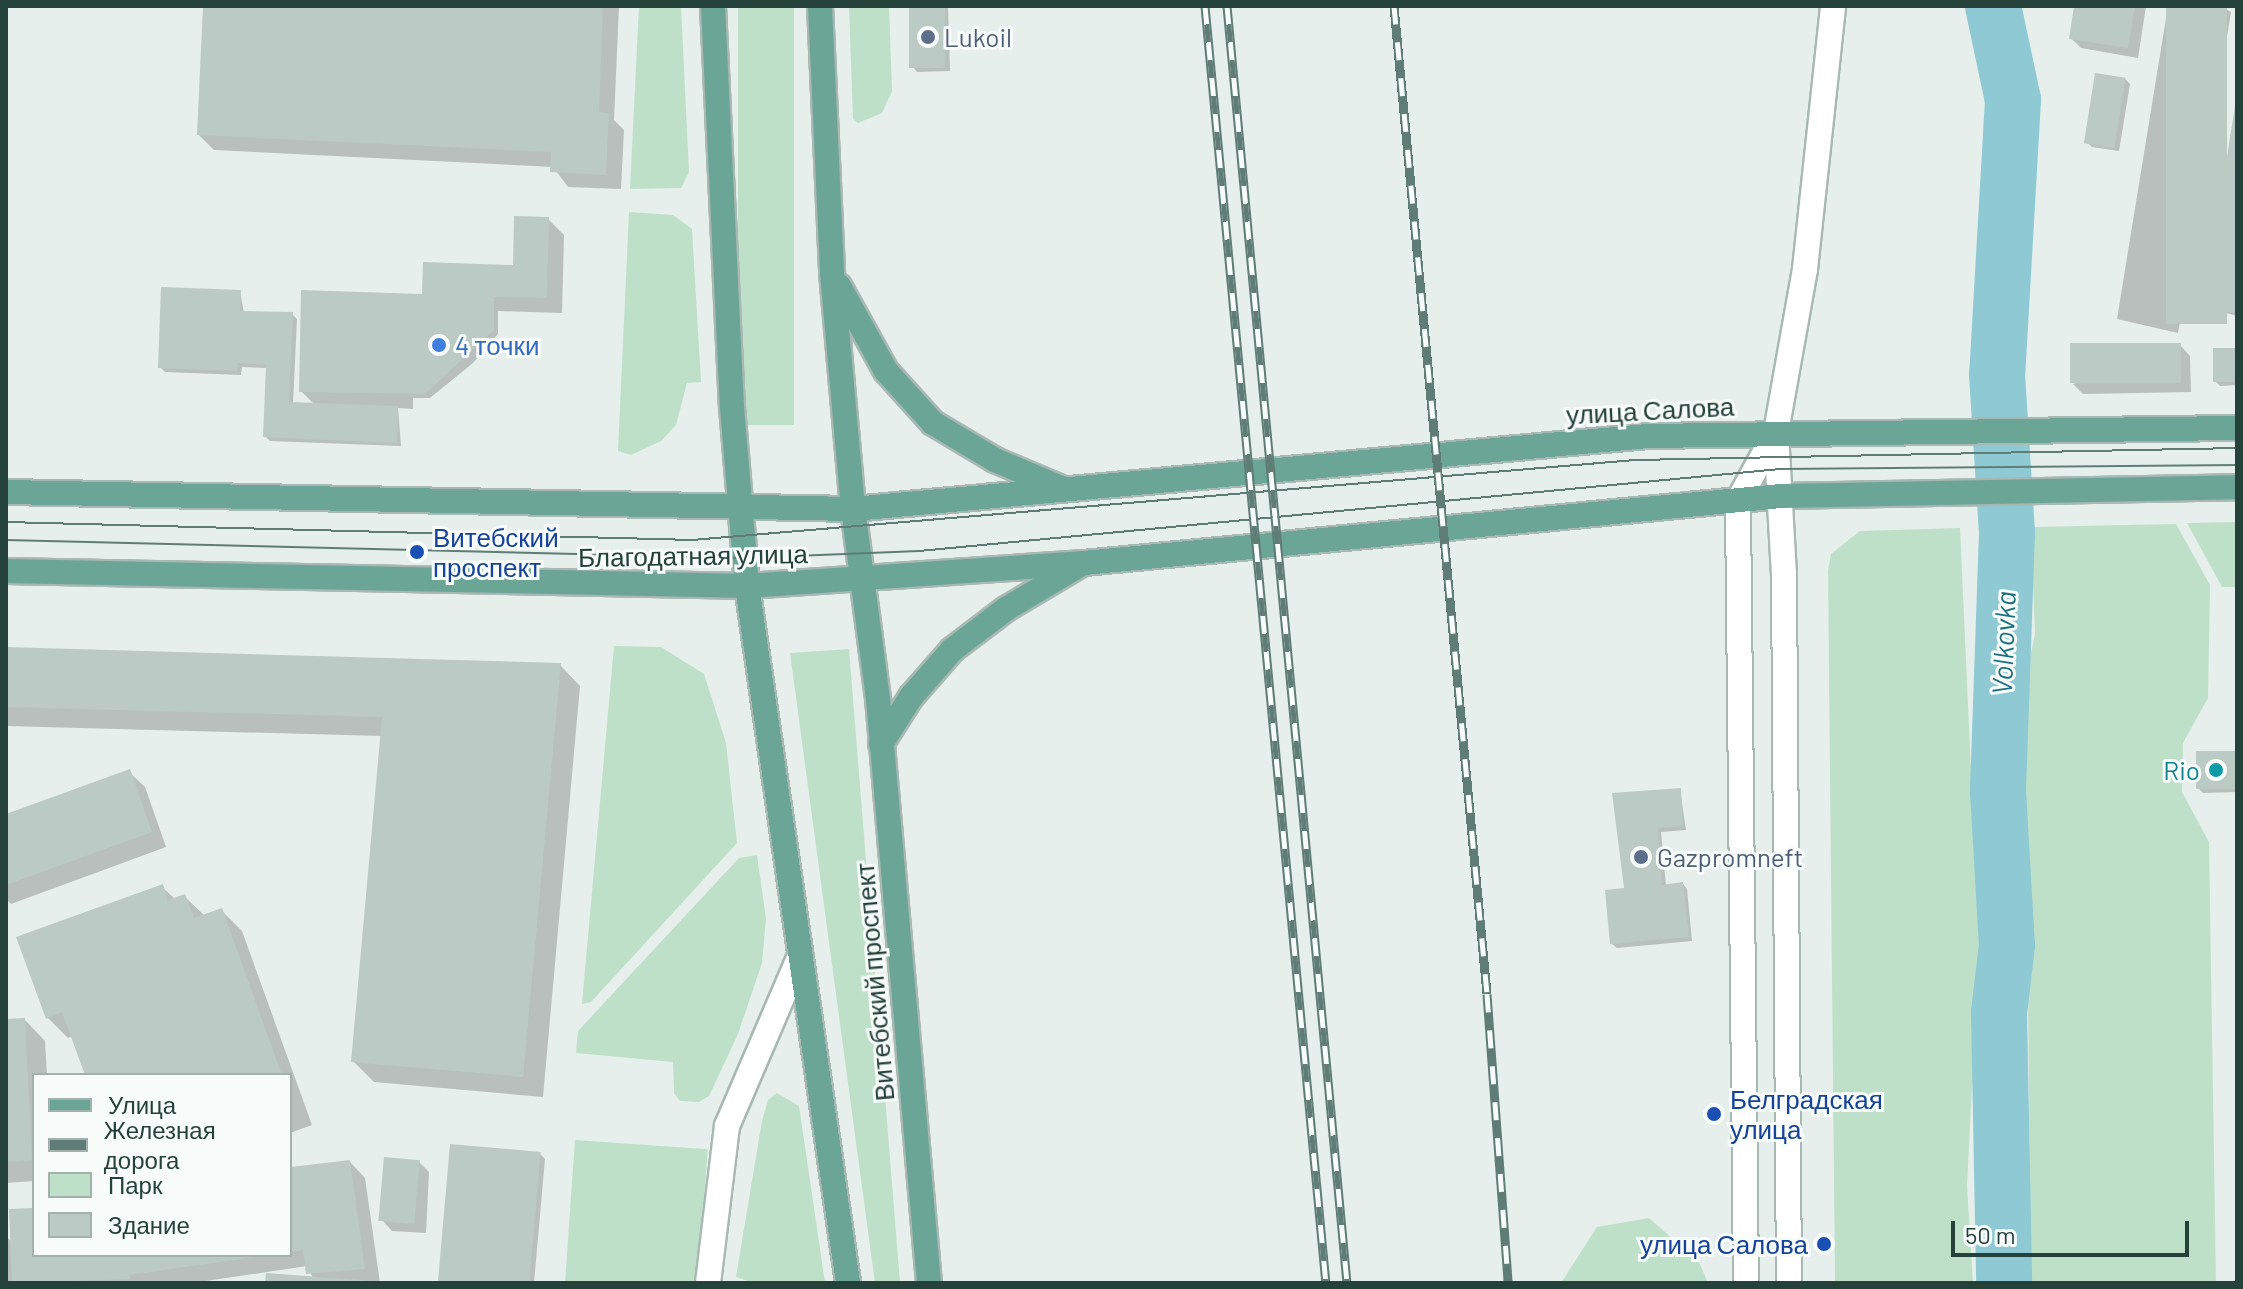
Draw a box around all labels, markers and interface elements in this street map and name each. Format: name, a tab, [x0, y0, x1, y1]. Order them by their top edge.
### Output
place label: Lukoil	[944, 21, 1012, 53]
marker: Lukoil	[919, 28, 937, 46]
place label: 4 точки	[455, 329, 539, 361]
marker: 4 точки	[430, 336, 448, 354]
street label: улица Салова	[1565, 390, 1735, 430]
place label: Витебский проспект	[433, 521, 559, 582]
street label: Благодатная улица	[578, 537, 808, 573]
marker: Витебский проспект	[408, 543, 426, 561]
water label: Volkovka	[1984, 590, 2022, 696]
place label: Rio	[2163, 754, 2200, 786]
marker: Rio	[2207, 761, 2225, 779]
place label: Gazpromneft	[1657, 841, 1803, 873]
marker: Gazpromneft	[1632, 848, 1650, 866]
street label: Витебский проспект	[848, 862, 900, 1102]
legend	[32, 1073, 292, 1257]
place label: Белградская улица	[1730, 1083, 1883, 1144]
text: Улица	[108, 1090, 176, 1119]
marker: Белградская улица	[1705, 1105, 1723, 1123]
text: Железная дорога	[104, 1115, 216, 1174]
text: Парк	[108, 1170, 162, 1199]
scale bar	[1955, 1205, 2193, 1255]
text: Здание	[108, 1210, 190, 1239]
text: 50 m	[1965, 1220, 2016, 1249]
place label: улица Салова	[1640, 1228, 1808, 1260]
marker: улица Салова	[1815, 1235, 1833, 1253]

